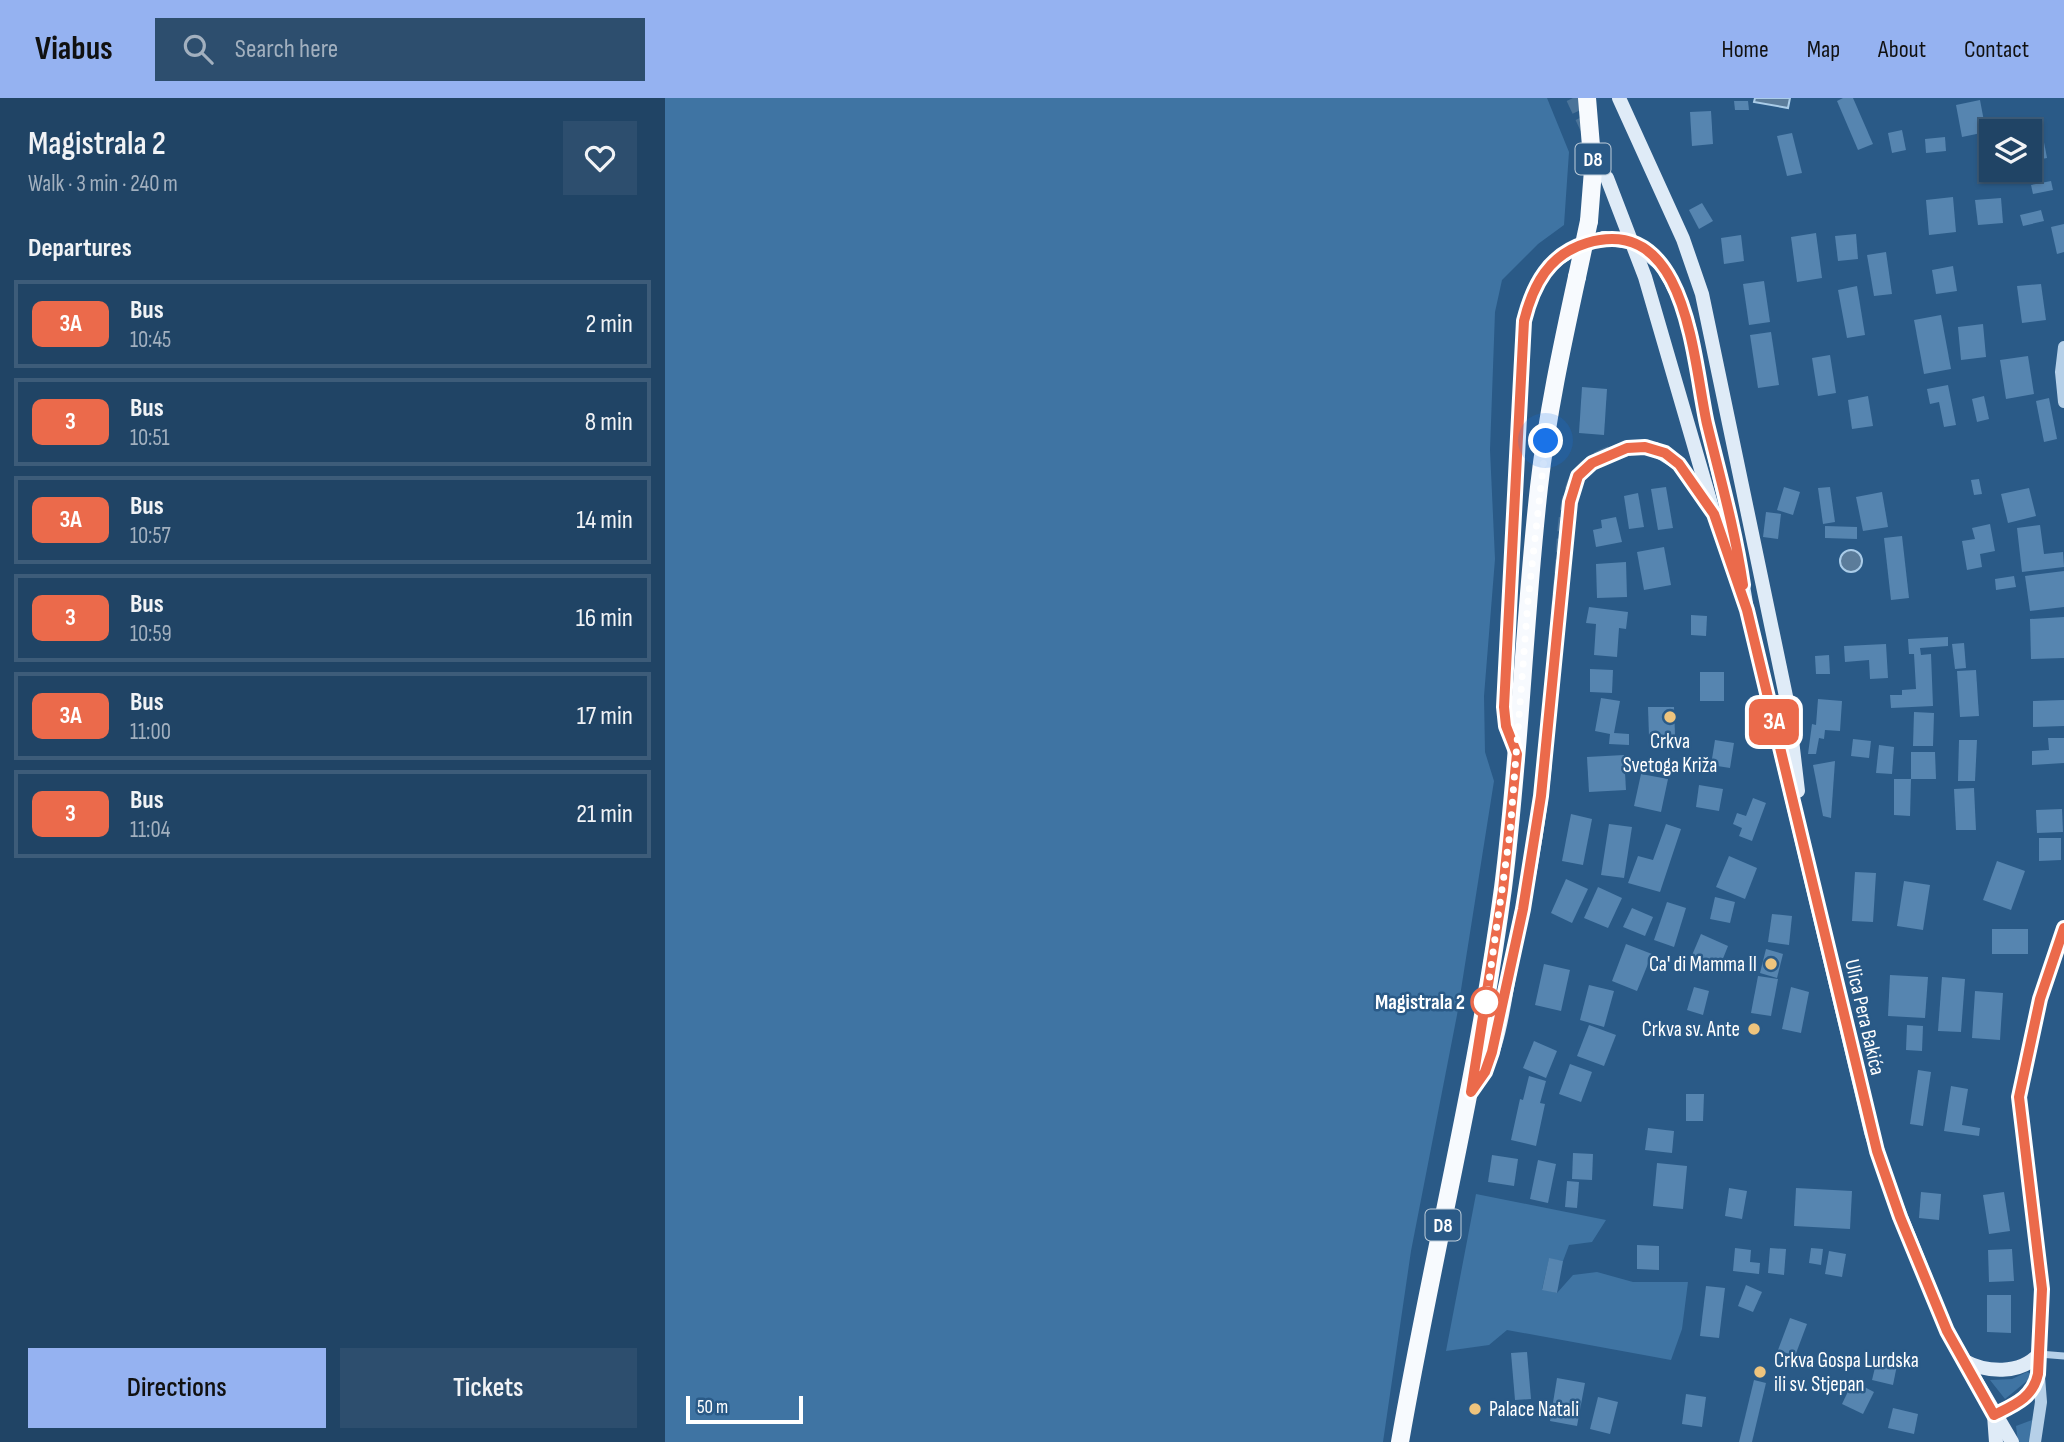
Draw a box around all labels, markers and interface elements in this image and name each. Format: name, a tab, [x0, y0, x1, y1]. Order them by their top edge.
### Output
search box	[155, 18, 645, 81]
text: Viabus	[35, 29, 113, 69]
icon: search	[179, 30, 217, 68]
text: Search here	[235, 34, 338, 65]
text: Home	[1721, 35, 1769, 64]
text: Map	[1807, 35, 1840, 64]
text: About	[1878, 35, 1926, 64]
text: Contact	[1964, 35, 2029, 64]
map controls	[1979, 119, 2042, 182]
button: layers	[1979, 119, 2042, 182]
button: heart	[563, 121, 637, 195]
text: Magistrala 2	[28, 124, 166, 164]
road number: D8	[1576, 143, 1611, 174]
text: Walk · 3 min · 240 m	[28, 170, 178, 198]
text: Departures	[28, 233, 132, 264]
text: Bus	[130, 295, 164, 326]
text: 3A	[59, 309, 82, 338]
text: 2 min	[585, 309, 633, 340]
text: 10:45	[130, 326, 171, 354]
text: Bus	[130, 393, 164, 424]
text: 3	[65, 407, 76, 436]
text: 8 min	[585, 407, 633, 438]
your location	[1528, 423, 1563, 458]
text: 10:51	[130, 424, 170, 452]
text: Bus	[130, 491, 164, 522]
text: 3A	[59, 505, 82, 534]
text: 14 min	[576, 505, 633, 536]
text: 10:57	[130, 522, 171, 550]
text: Bus	[130, 589, 164, 620]
text: 3	[65, 603, 76, 632]
text: 16 min	[576, 603, 633, 634]
text: 10:59	[130, 620, 172, 648]
text: Bus	[130, 687, 164, 718]
line badge: 3A	[1743, 699, 1805, 745]
text: 3A	[59, 701, 82, 730]
text: 17 min	[577, 701, 633, 732]
text: 3A	[1763, 707, 1785, 736]
marker: Crkva Svetoga Križa	[1662, 709, 1678, 725]
text: 11:00	[130, 718, 171, 746]
place label: Crkva Svetoga Križa	[1623, 729, 1717, 778]
text: Bus	[130, 785, 164, 816]
text: 3	[65, 799, 76, 828]
text: 21 min	[576, 799, 633, 830]
text: 11:04	[130, 816, 170, 844]
place label: Ca' di Mamma II	[1649, 952, 1757, 977]
marker: Ca' di Mamma II	[1763, 956, 1779, 972]
street label: Ulica Pera Bakića	[1839, 957, 1890, 1078]
marker: Magistrala 2	[1471, 987, 1501, 1017]
place label: Magistrala 2	[1375, 990, 1465, 1015]
place label: Crkva sv. Ante	[1642, 1017, 1740, 1042]
marker: Crkva sv. Ante	[1746, 1021, 1762, 1037]
road number: D8	[1425, 1210, 1461, 1240]
button: Directions	[28, 1348, 326, 1428]
button: Tickets	[340, 1348, 637, 1428]
place label: Crkva Gospa Lurdska ili sv. Stjepan	[1774, 1348, 1919, 1397]
marker: Crkva Gospa Lurdska ili sv. Stjepan	[1752, 1364, 1768, 1380]
scale bar	[686, 1393, 803, 1425]
text: 50 m	[697, 1396, 728, 1419]
place label: Palace Natali	[1489, 1397, 1579, 1422]
marker: Palace Natali	[1467, 1401, 1483, 1417]

